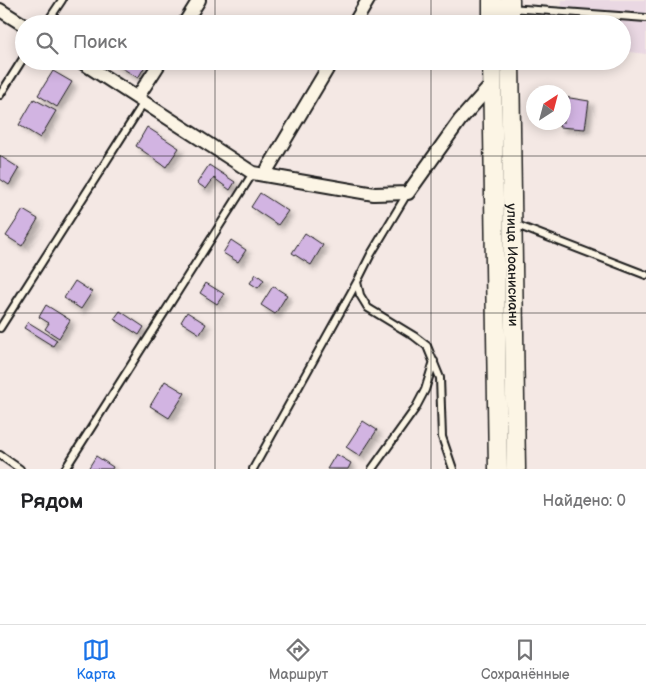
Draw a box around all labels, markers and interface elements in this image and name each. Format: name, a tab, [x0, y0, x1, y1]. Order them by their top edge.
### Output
search box	[15, 15, 631, 70]
icon: search	[33, 29, 61, 57]
text: Поиск	[73, 31, 127, 54]
north arrow	[526, 85, 571, 130]
street label: улица Иоанисиани	[504, 203, 522, 327]
text: Рядом	[20, 489, 83, 514]
text: Найдено: 0	[543, 492, 626, 511]
tab: Карта	[76, 636, 116, 683]
tab: Маршрут	[269, 636, 328, 683]
tab: Сохранённые	[481, 636, 570, 683]

